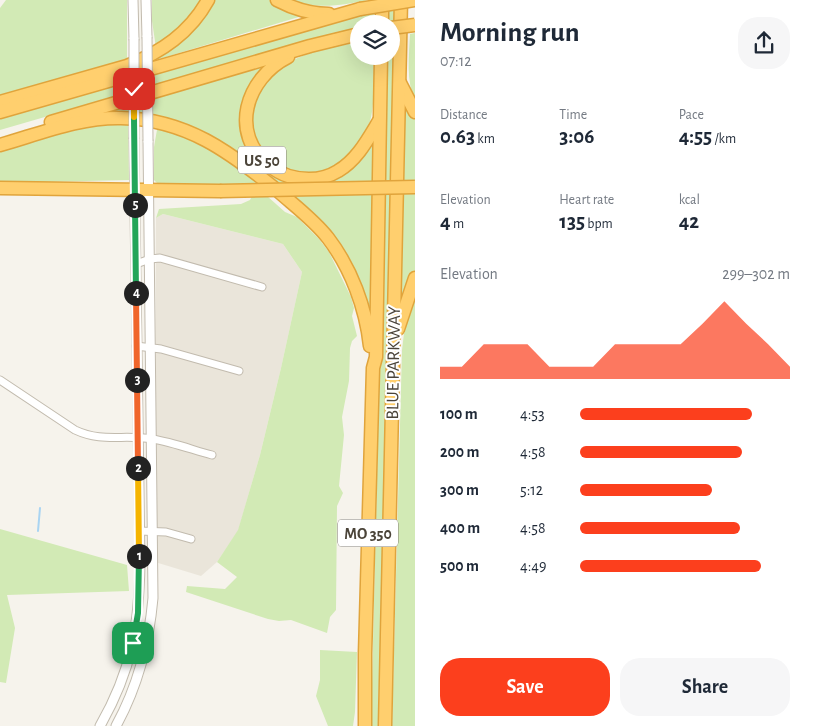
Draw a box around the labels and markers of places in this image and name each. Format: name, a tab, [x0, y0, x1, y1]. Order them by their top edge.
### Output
pin	[113, 68, 155, 110]
pin: 5	[122, 192, 148, 218]
pin: 4	[124, 280, 148, 306]
pin: 3	[124, 368, 150, 392]
pin: 2	[126, 456, 150, 480]
pin: 1	[126, 544, 152, 568]
pin	[112, 622, 154, 664]

